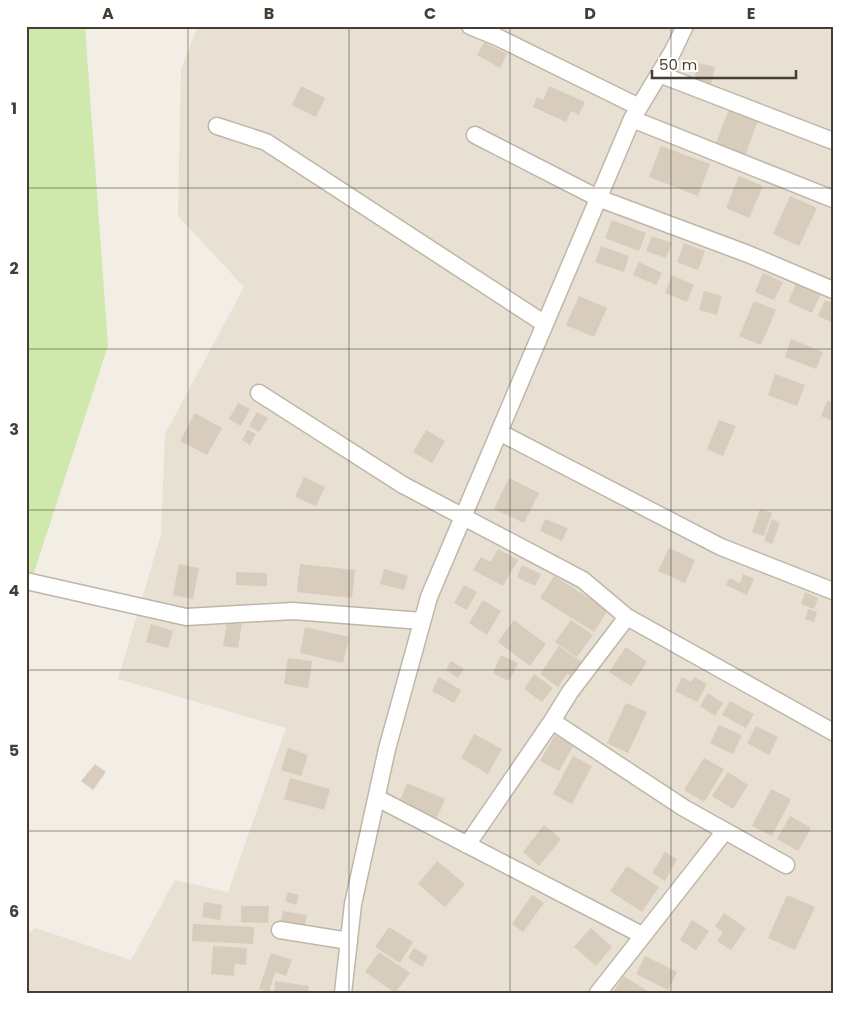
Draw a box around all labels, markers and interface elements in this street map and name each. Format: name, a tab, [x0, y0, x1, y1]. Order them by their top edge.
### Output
text: A	[102, 2, 114, 25]
text: B	[264, 2, 274, 25]
text: C	[424, 2, 436, 25]
text: D	[584, 2, 596, 25]
text: E	[747, 2, 755, 25]
scale bar	[652, 48, 795, 80]
text: 50 m	[659, 54, 697, 75]
text: 1	[11, 97, 17, 120]
text: 2	[9, 257, 19, 280]
text: 3	[9, 418, 19, 441]
text: 4	[9, 579, 20, 602]
text: 5	[9, 739, 19, 762]
text: 6	[9, 900, 19, 923]

